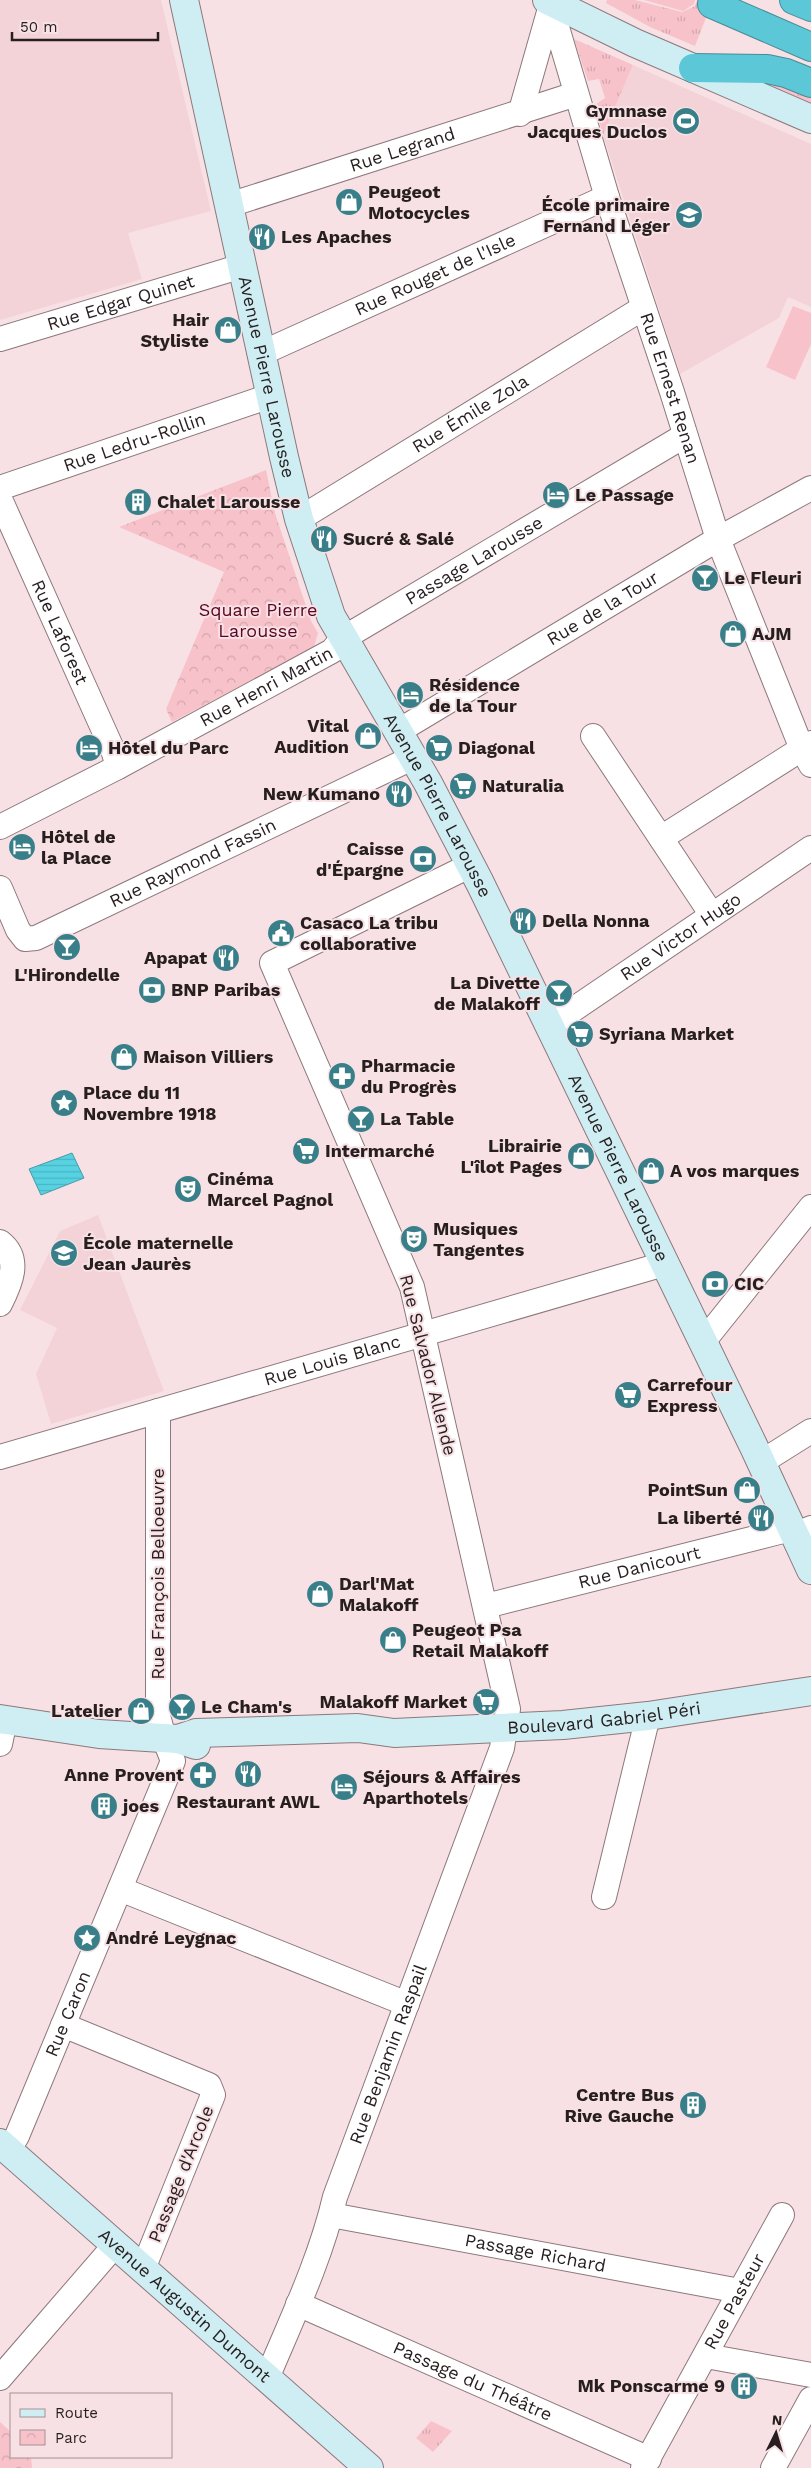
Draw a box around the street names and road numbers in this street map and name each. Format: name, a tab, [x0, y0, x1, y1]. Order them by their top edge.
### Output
street label: Rue Legrand	[347, 122, 458, 176]
street label: Rue Rouget de l'Isle	[351, 229, 519, 320]
street label: Rue Edgar Quinet	[44, 270, 197, 334]
street label: Avenue Pierre Larousse	[235, 274, 300, 480]
street label: Rue Ernest Renan	[636, 310, 705, 466]
street label: Rue Émile Zola	[408, 370, 532, 457]
street label: Rue Ledru-Rollin	[60, 408, 208, 476]
street label: Passage Larousse	[401, 511, 546, 609]
street label: Rue de la Tour	[543, 566, 662, 649]
street label: Rue Laforest	[28, 576, 93, 688]
street label: Rue Henri Martin	[196, 642, 336, 731]
street label: Avenue Pierre Larousse	[380, 709, 496, 900]
street label: Rue Raymond Fassin	[106, 814, 279, 911]
street label: Rue Victor Hugo	[616, 888, 745, 985]
street label: Avenue Pierre Larousse	[564, 1070, 673, 1265]
street label: Rue Salvador Allende	[396, 1272, 461, 1458]
street label: Rue Louis Blanc	[261, 1330, 403, 1390]
street label: Rue François Belloeuvre	[147, 1468, 168, 1680]
street label: Rue Danicourt	[576, 1541, 703, 1592]
street label: Boulevard Gabriel Péri	[507, 1697, 702, 1738]
street label: Rue Benjamin Raspail	[345, 1961, 431, 2147]
street label: Rue Caron	[40, 1968, 95, 2060]
street label: Passage d'Arcole	[143, 2102, 218, 2245]
street label: Avenue Augustin Dumont	[95, 2224, 276, 2387]
street label: Passage Richard	[463, 2229, 608, 2276]
street label: Rue Pasteur	[699, 2250, 769, 2353]
street label: Passage du Théâtre	[390, 2336, 556, 2425]

